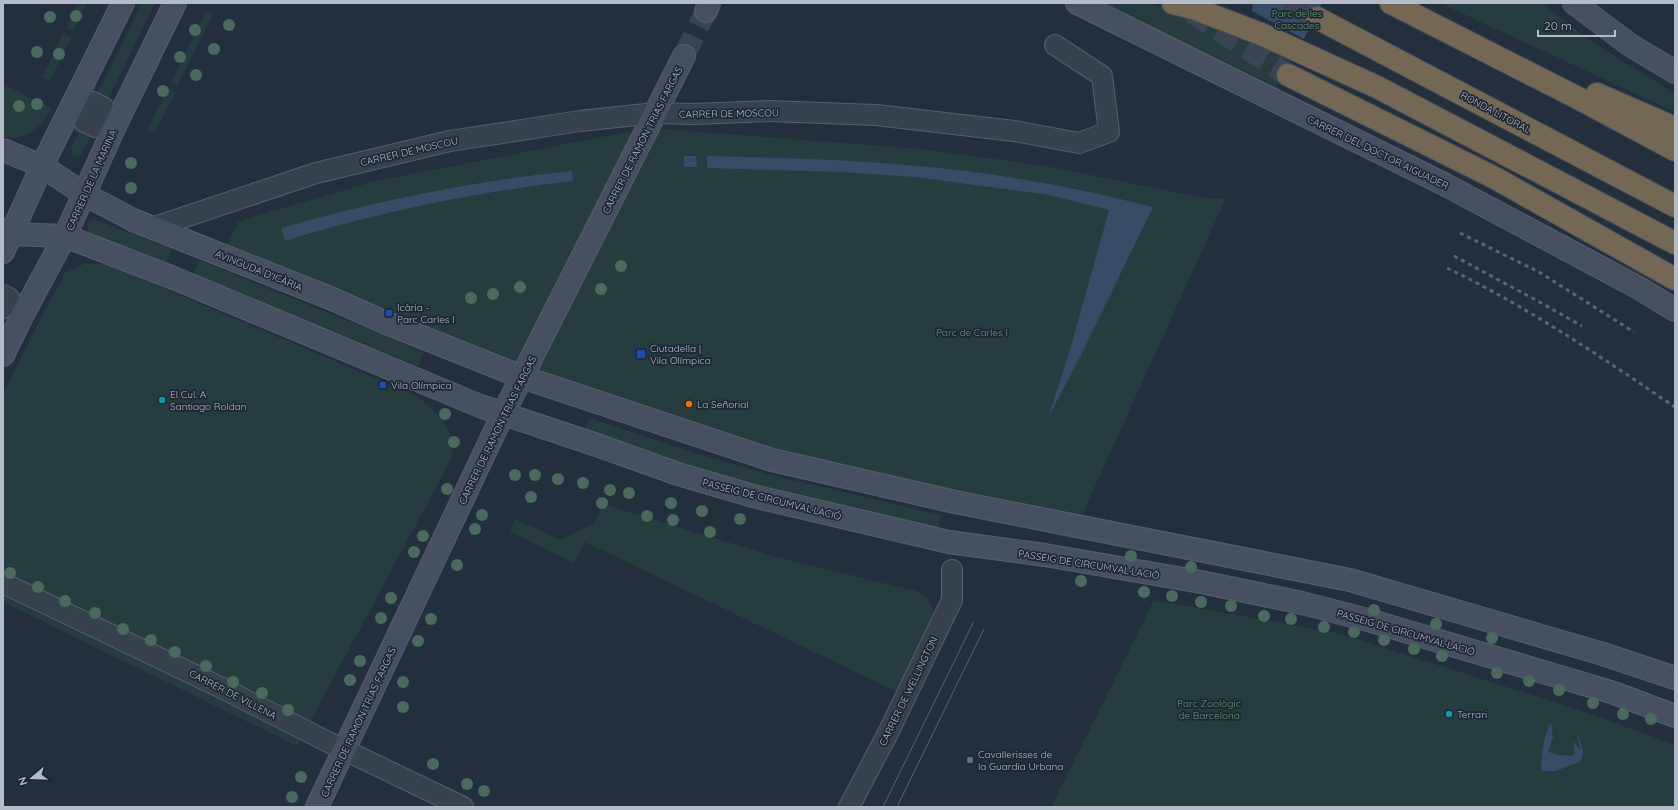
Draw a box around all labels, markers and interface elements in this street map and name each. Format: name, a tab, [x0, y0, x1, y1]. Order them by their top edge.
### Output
park label: Parc de les Cascades	[1272, 7, 1323, 32]
scale bar	[1538, 12, 1615, 38]
text: 20 m	[1544, 18, 1572, 33]
street label: CARRER DE RAMON TRIAS FARGAS	[599, 64, 686, 216]
street label: RONDA LITORAL	[1458, 88, 1534, 137]
street label: CARRER DE MOSCOU	[679, 106, 779, 121]
street label: CARRER DEL DOCTOR AIGUADER	[1305, 112, 1451, 193]
street label: CARRER DE LA MARINA	[63, 127, 120, 233]
street label: CARRER DE MOSCOU	[359, 134, 459, 169]
street label: AVINGUDA D'ICÀRIA	[213, 247, 305, 294]
place label: Icària - Parc Carles I	[397, 301, 455, 326]
marker: Icària - Parc Carles I	[384, 308, 394, 318]
park label: Parc de Carles I	[936, 326, 1008, 339]
place label: Ciutadella | Vila Olímpica	[650, 342, 711, 367]
marker: Ciutadella | Vila Olímpica	[635, 348, 647, 360]
street label: CARRER DE RAMON TRIAS FARGAS	[456, 353, 539, 507]
place label: Vila Olímpica	[391, 379, 452, 392]
marker: Vila Olímpica	[378, 380, 388, 390]
place label: El Cul. A Santiago Roldan	[170, 388, 247, 413]
marker: El Cul. A Santiago Roldan	[157, 395, 167, 405]
place label: La Señorial	[697, 398, 749, 411]
marker: La Señorial	[684, 399, 694, 409]
street label: PASSEIG DE CIRCUMVAL·LACIÓ	[701, 476, 843, 523]
street label: PASSEIG DE CIRCUMVAL·LACIÓ	[1017, 547, 1161, 582]
street label: PASSEIG DE CIRCUMVAL·LACIÓ	[1335, 607, 1477, 658]
street label: CARRER DE WELLINGTON	[876, 634, 941, 748]
street label: CARRER DE RAMON TRIAS FARGAS	[318, 645, 399, 799]
street label: CARRER DE VILLENA	[187, 667, 279, 722]
park label: Parc Zoològic de Barcelona	[1177, 697, 1241, 722]
place label: Terrari	[1457, 708, 1487, 721]
marker: Terrari	[1444, 709, 1454, 719]
place label: Cavallerisses de la Guardia Urbana	[978, 748, 1063, 773]
marker: Cavallerisses de la Guardia Urbana	[965, 755, 975, 765]
north arrow	[12, 758, 52, 798]
text: N	[15, 775, 30, 787]

